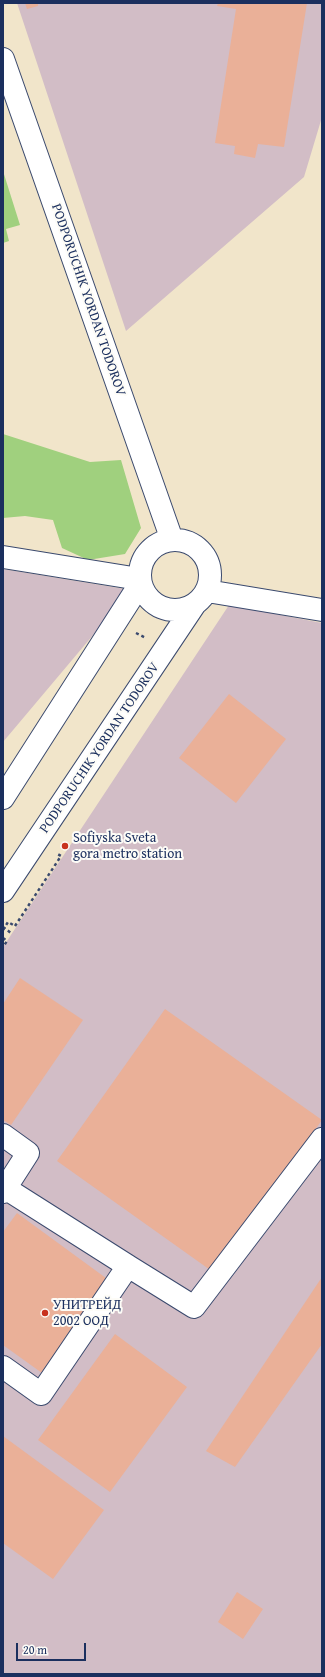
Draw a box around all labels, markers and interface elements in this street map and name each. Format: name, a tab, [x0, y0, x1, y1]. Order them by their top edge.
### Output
street label: PODPORUCHIK YORDAN TODOROV	[47, 202, 129, 398]
street label: PODPORUCHIK YORDAN TODOROV	[36, 659, 164, 837]
place label: Sofiyska Sveta gora metro station	[73, 830, 182, 862]
marker: Sofiyska Sveta gora metro station	[60, 841, 70, 851]
place label: УНИТРЕЙД 2002 ООД	[53, 1297, 121, 1330]
marker: УНИТРЕЙД 2002 ООД	[40, 1308, 50, 1318]
scale bar	[18, 1635, 88, 1661]
text: 20 m	[23, 1641, 47, 1658]

